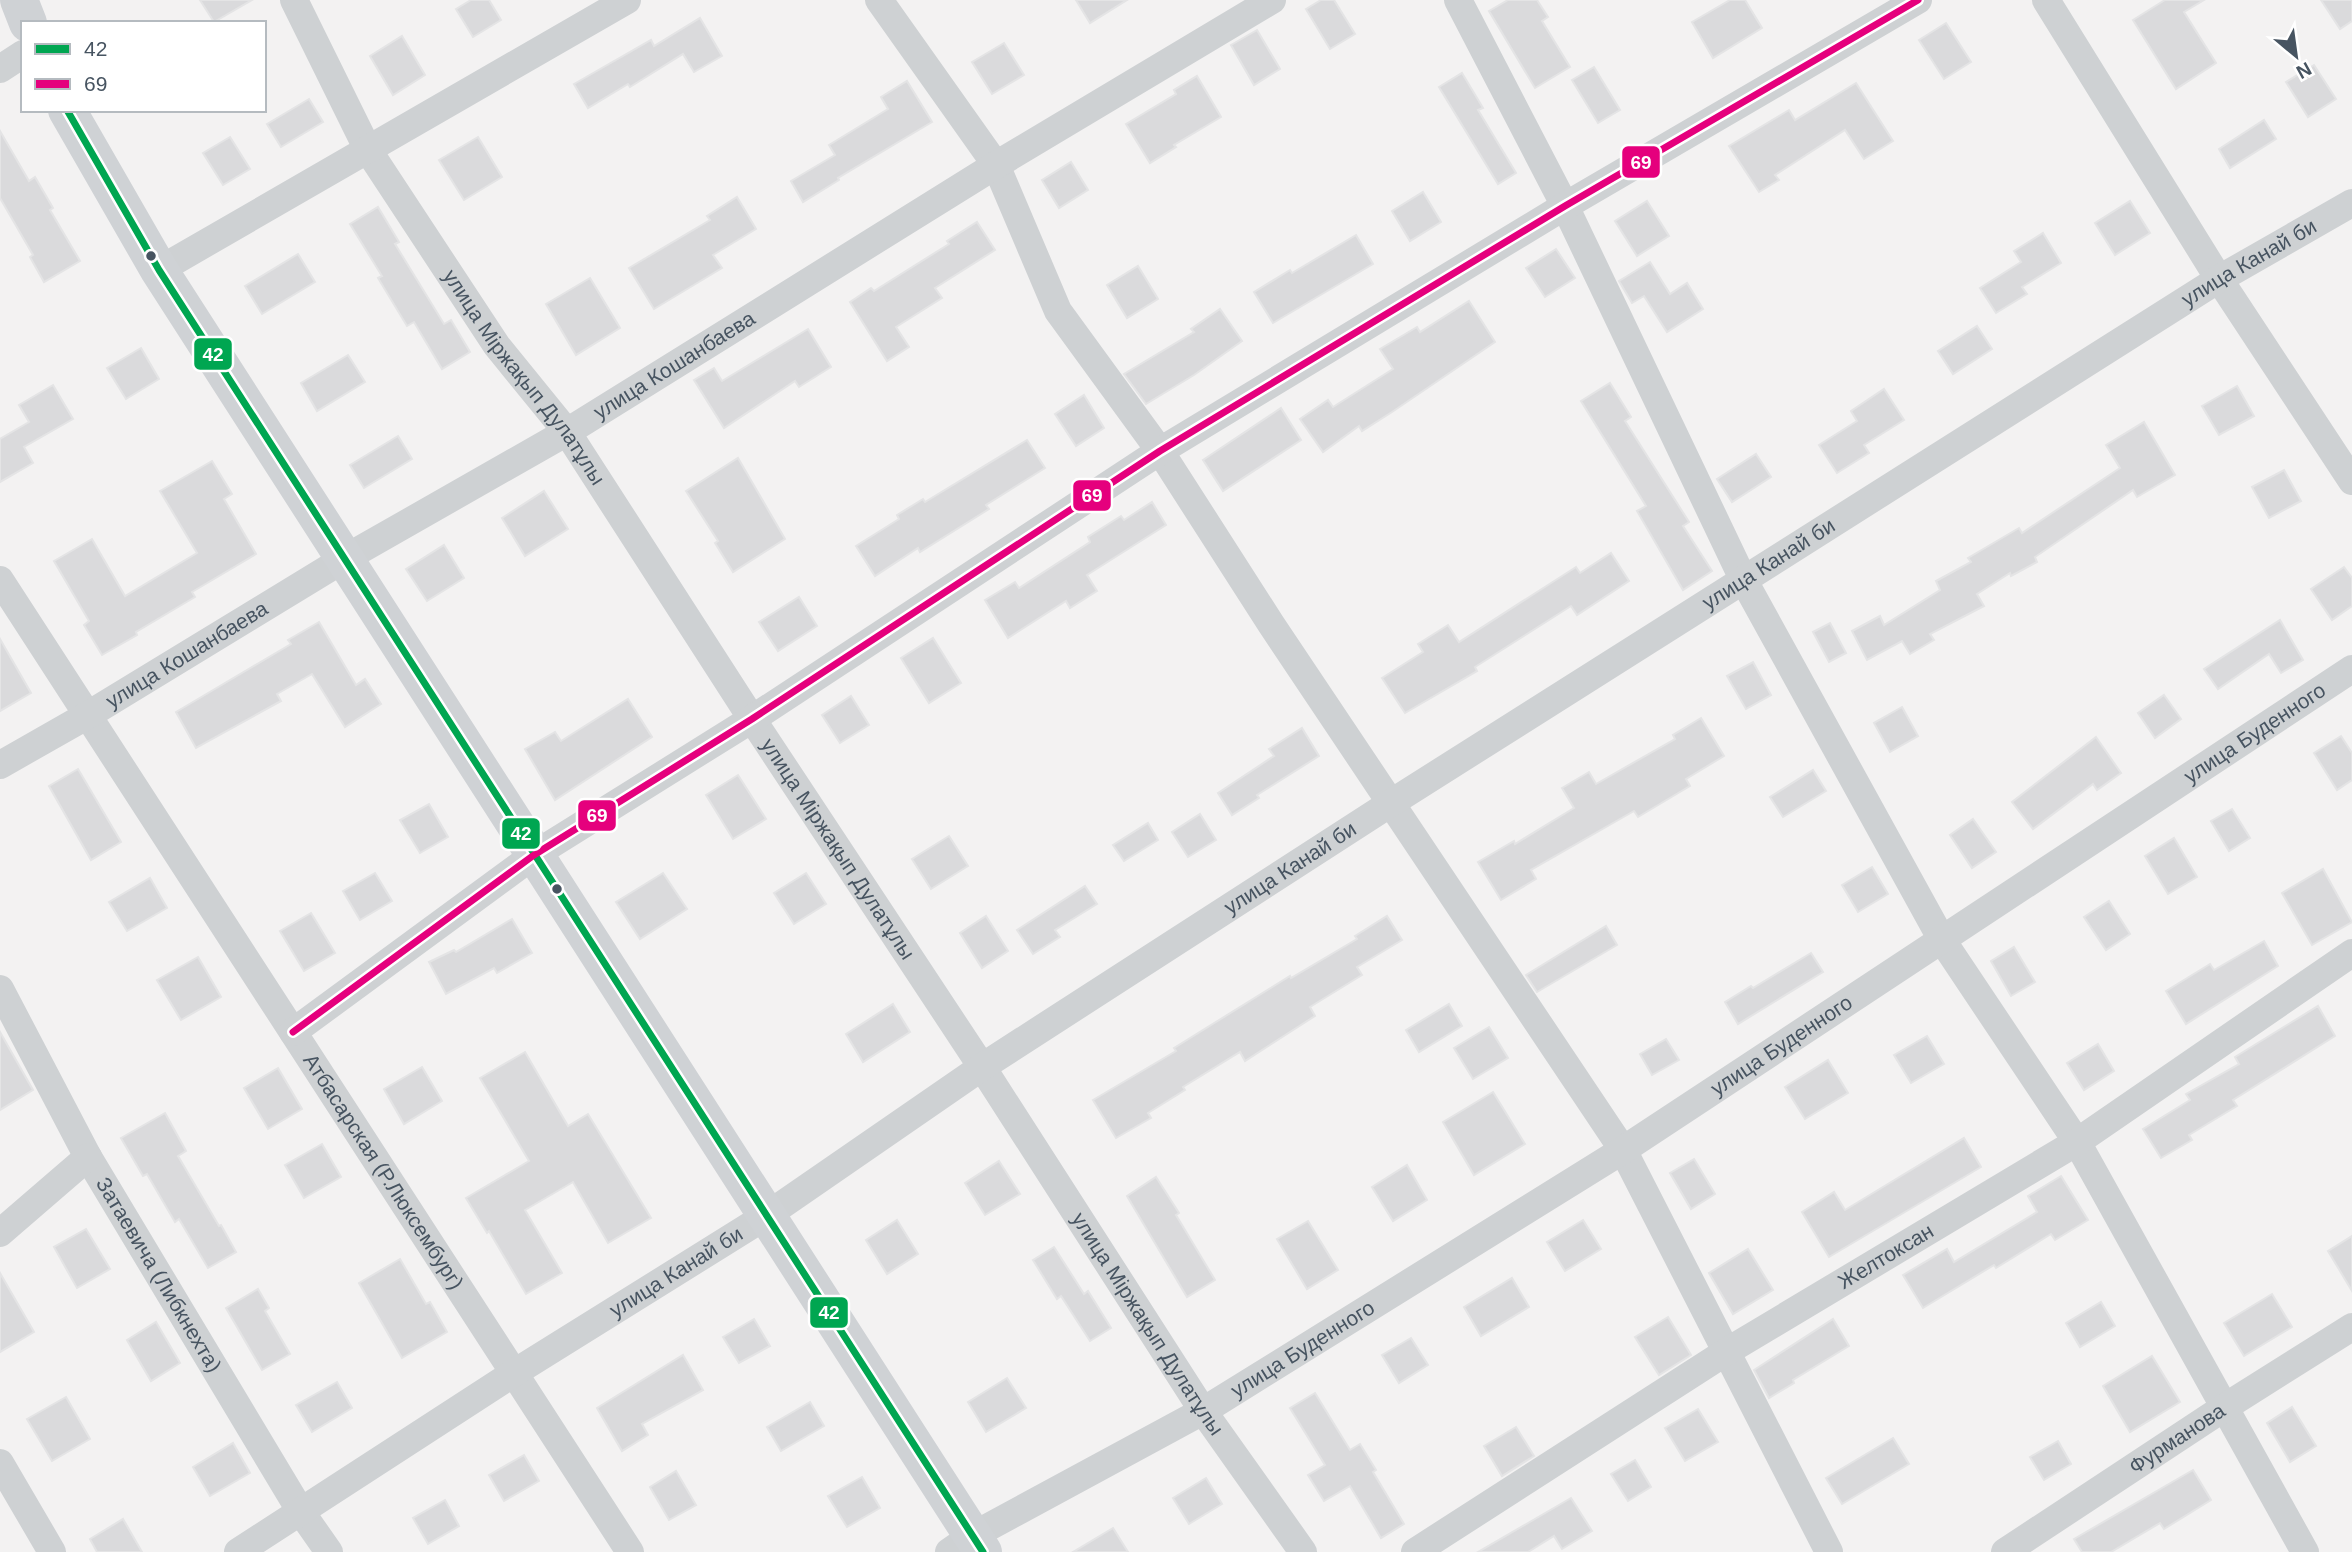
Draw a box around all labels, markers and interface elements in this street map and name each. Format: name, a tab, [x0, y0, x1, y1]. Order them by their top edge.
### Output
legend	[21, 21, 266, 112]
north arrow	[2261, 21, 2331, 91]
text: 42	[84, 37, 107, 60]
text: N	[2293, 58, 2315, 83]
text: 69	[84, 72, 107, 95]
line badge: 69	[1621, 145, 1661, 179]
text: 69	[1630, 152, 1652, 173]
street label: улица Канай би	[2177, 214, 2320, 311]
unlabelled marker	[144, 249, 158, 263]
street label: улица Міржақып Дулатұлы	[439, 265, 610, 489]
street label: улица Кошанбаева	[589, 306, 759, 423]
line badge: 42	[193, 337, 233, 371]
text: 42	[202, 344, 224, 365]
line badge: 69	[1072, 479, 1112, 512]
text: 69	[1081, 485, 1103, 506]
street label: улица Канай би	[1698, 513, 1839, 614]
street label: улица Кошанбаева	[102, 596, 272, 712]
street label: улица Буденного	[2179, 678, 2329, 788]
street label: улица Міржақып Дулатұлы	[757, 734, 920, 964]
line badge: 69	[577, 799, 617, 832]
text: 69	[586, 805, 608, 826]
line badge: 42	[501, 817, 541, 850]
street label: улица Канай би	[1220, 817, 1360, 919]
text: 42	[510, 823, 532, 844]
unlabelled marker	[550, 882, 564, 896]
street label: улица Буденного	[1706, 990, 1856, 1100]
street label: Атбасарская (Р.Люксембург)	[299, 1049, 469, 1293]
street label: Затаевича (Либкнехта)	[92, 1173, 226, 1376]
street label: улица Міржақып Дулатұлы	[1068, 1208, 1228, 1439]
street label: Желтоксан	[1834, 1219, 1937, 1293]
street label: улица Канай би	[605, 1222, 747, 1322]
street label: улица Буденного	[1226, 1295, 1378, 1402]
line badge: 42	[809, 1296, 849, 1329]
text: 42	[818, 1302, 840, 1323]
street label: Фурманова	[2124, 1398, 2229, 1478]

